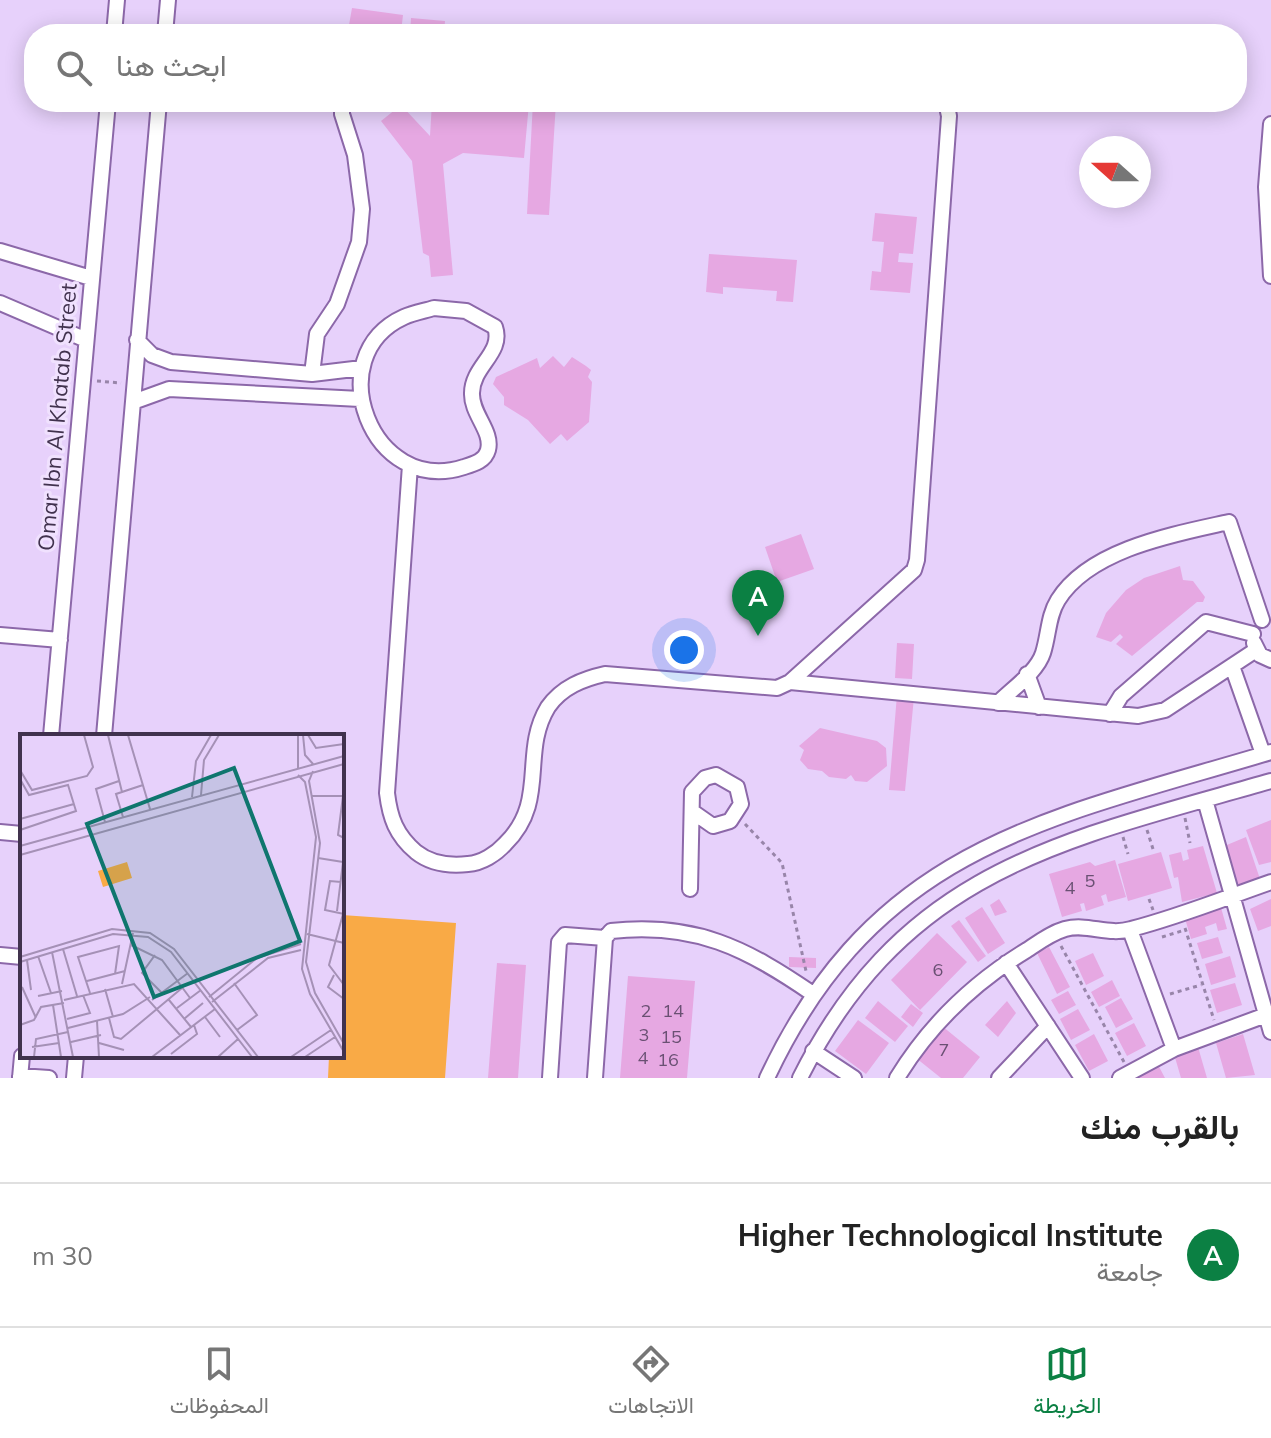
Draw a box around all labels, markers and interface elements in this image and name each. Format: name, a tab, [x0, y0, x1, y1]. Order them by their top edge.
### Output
search box	[24, 24, 1247, 112]
icon: search	[52, 46, 96, 90]
text: ابحث هنا	[116, 46, 227, 84]
north arrow	[1079, 136, 1151, 208]
street label: Omar Ibn Al Khatab Street	[31, 282, 83, 552]
pin: A	[732, 570, 784, 636]
your location	[664, 630, 704, 670]
inset map	[20, 734, 344, 1058]
house number: 5	[1085, 869, 1096, 892]
house number: 4	[1065, 876, 1076, 899]
house number: 6	[933, 958, 943, 981]
house number: 2	[641, 999, 651, 1022]
house number: 14	[662, 999, 684, 1022]
house number: 3	[639, 1023, 649, 1046]
house number: 15	[660, 1025, 682, 1048]
house number: 7	[939, 1038, 949, 1061]
house number: 4	[638, 1046, 649, 1069]
house number: 16	[657, 1048, 679, 1071]
text: بالقرب منك	[1080, 1105, 1239, 1148]
text: Higher Technological Institute	[738, 1216, 1163, 1254]
text: 30 m	[32, 1239, 93, 1272]
text: A	[1203, 1239, 1223, 1272]
text: جامعة	[1097, 1255, 1163, 1288]
tab: المحفوظات	[170, 1342, 269, 1425]
tab: الاتجاهات	[608, 1342, 694, 1425]
tab: الخريطة	[1033, 1342, 1101, 1425]

